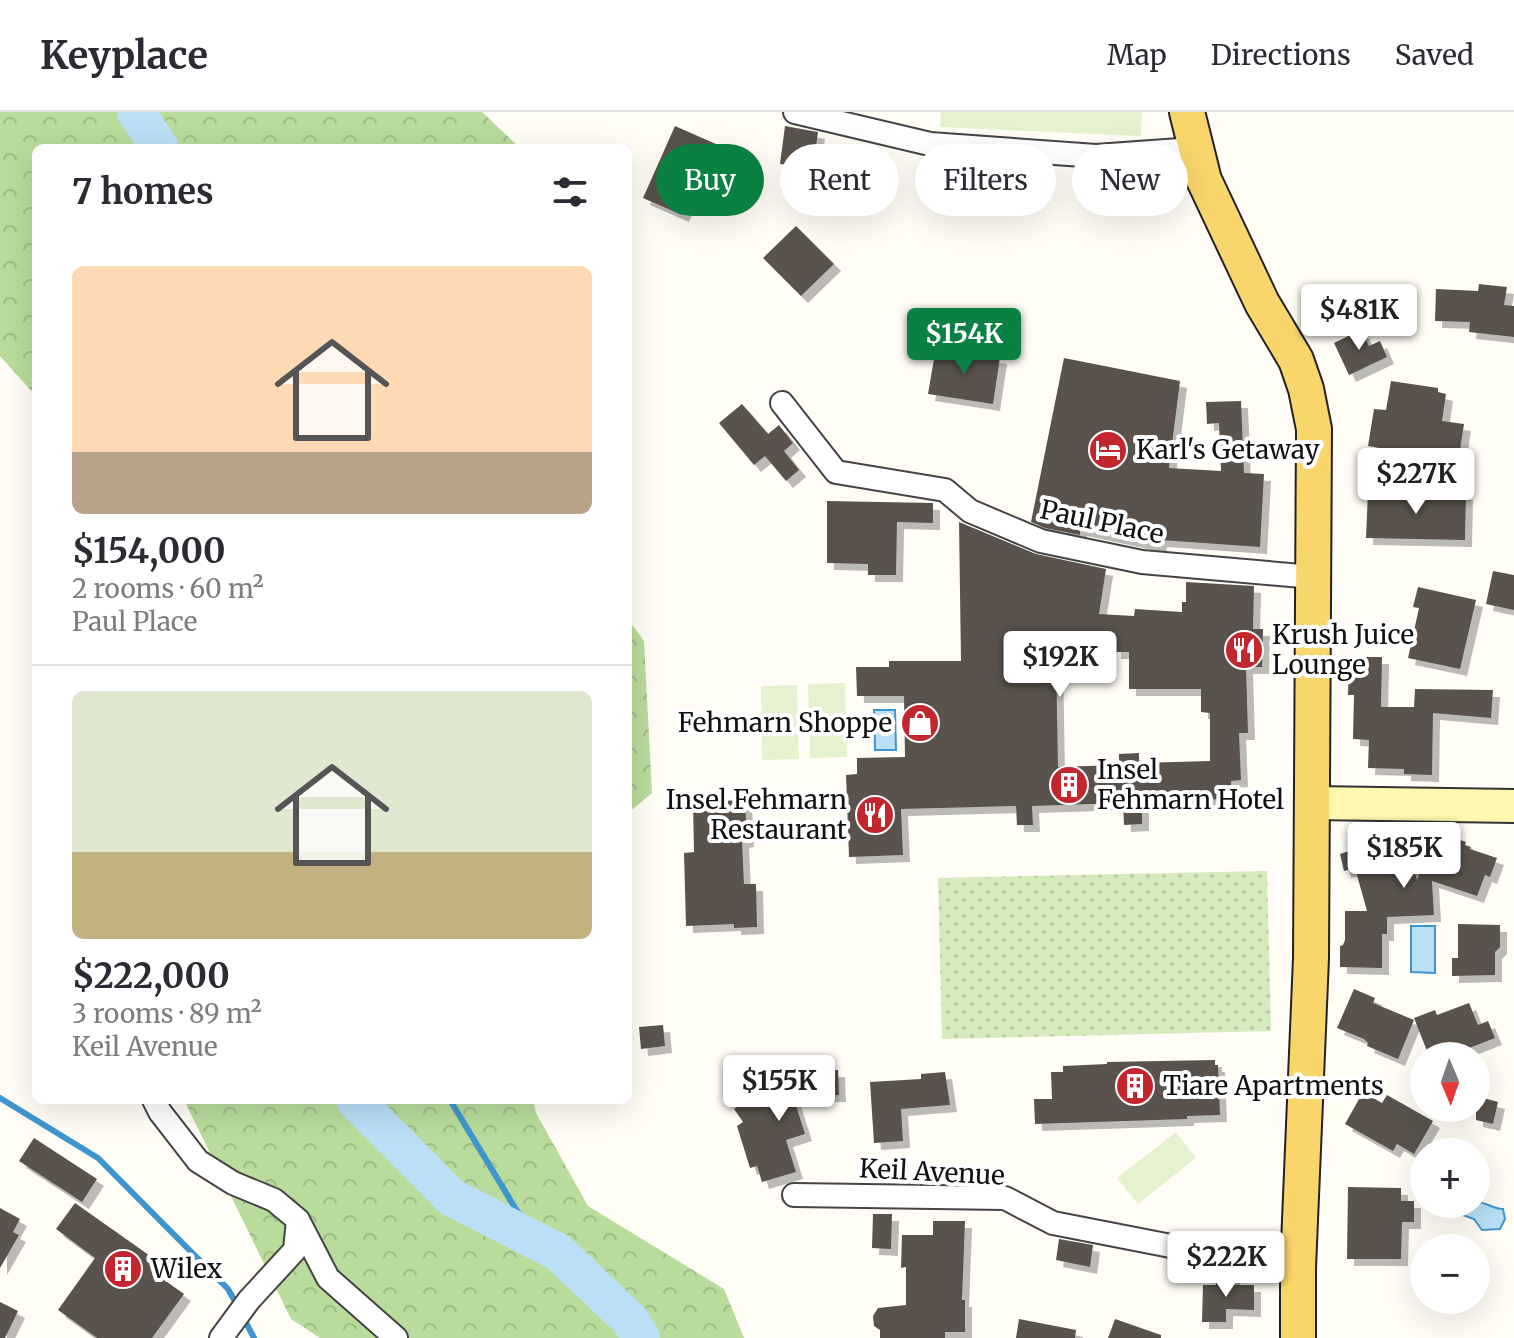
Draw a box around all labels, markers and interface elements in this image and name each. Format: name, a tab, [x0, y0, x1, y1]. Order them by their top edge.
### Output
text: Keyplace	[40, 32, 208, 79]
text: Map	[1107, 37, 1167, 73]
text: Directions	[1211, 37, 1351, 73]
text: Saved	[1395, 37, 1474, 73]
chip: Buy	[656, 144, 764, 216]
chip: Rent	[780, 144, 899, 216]
chip: Filters	[915, 144, 1056, 216]
chip: New	[1072, 144, 1188, 216]
icon: filters	[548, 170, 592, 214]
text: 7 homes	[72, 171, 214, 213]
pin: $481K	[1303, 284, 1415, 352]
text: $481K	[1319, 293, 1399, 326]
pin: $154K	[908, 308, 1020, 376]
text: $154K	[925, 317, 1003, 350]
icon: home	[260, 318, 404, 462]
hotel icon: Karl's Getaway	[1087, 429, 1129, 471]
place label: Karl's Getaway	[1136, 433, 1320, 466]
pin: $227K	[1360, 448, 1472, 516]
text: $227K	[1376, 457, 1456, 490]
street label: Paul Place	[1037, 492, 1167, 551]
text: $154,000	[72, 530, 226, 572]
text: 2 rooms · 60 m²	[72, 572, 264, 605]
text: Paul Place	[72, 605, 197, 638]
place label: Krush Juice Lounge	[1272, 618, 1414, 681]
restaurant icon: Krush Juice Lounge	[1223, 629, 1265, 671]
pin: $192K	[1004, 631, 1116, 699]
text: $192K	[1022, 640, 1098, 673]
shop icon: Fehmarn Shoppe	[899, 702, 941, 744]
place label: Fehmarn Shoppe	[678, 706, 892, 739]
icon: home	[260, 743, 404, 887]
place label: Insel Fehmarn Hotel	[1097, 753, 1284, 816]
building icon: Insel Fehmarn Hotel	[1048, 764, 1090, 806]
place label: Insel Fehmarn Restaurant	[666, 783, 847, 846]
restaurant icon: Insel Fehmarn Restaurant	[854, 794, 896, 836]
pin: $185K	[1348, 822, 1460, 890]
text: $185K	[1366, 831, 1442, 864]
text: $222,000	[72, 955, 230, 997]
text: 3 rooms · 89 m²	[72, 997, 262, 1030]
text: Keil Avenue	[72, 1030, 218, 1063]
north arrow	[1410, 1042, 1490, 1122]
map controls	[1410, 1042, 1490, 1314]
pin: $155K	[723, 1055, 835, 1123]
text: $155K	[741, 1064, 817, 1097]
building icon: Tiare Apartments	[1114, 1065, 1156, 1107]
place label: Tiare Apartments	[1163, 1069, 1384, 1102]
button: +	[1410, 1138, 1490, 1218]
street label: Keil Avenue	[858, 1151, 1006, 1192]
pin: $222K	[1170, 1231, 1282, 1299]
button: −	[1410, 1234, 1490, 1314]
text: $222K	[1185, 1240, 1267, 1273]
building icon: Wilex	[102, 1248, 144, 1290]
place label: Wilex	[150, 1252, 223, 1285]

